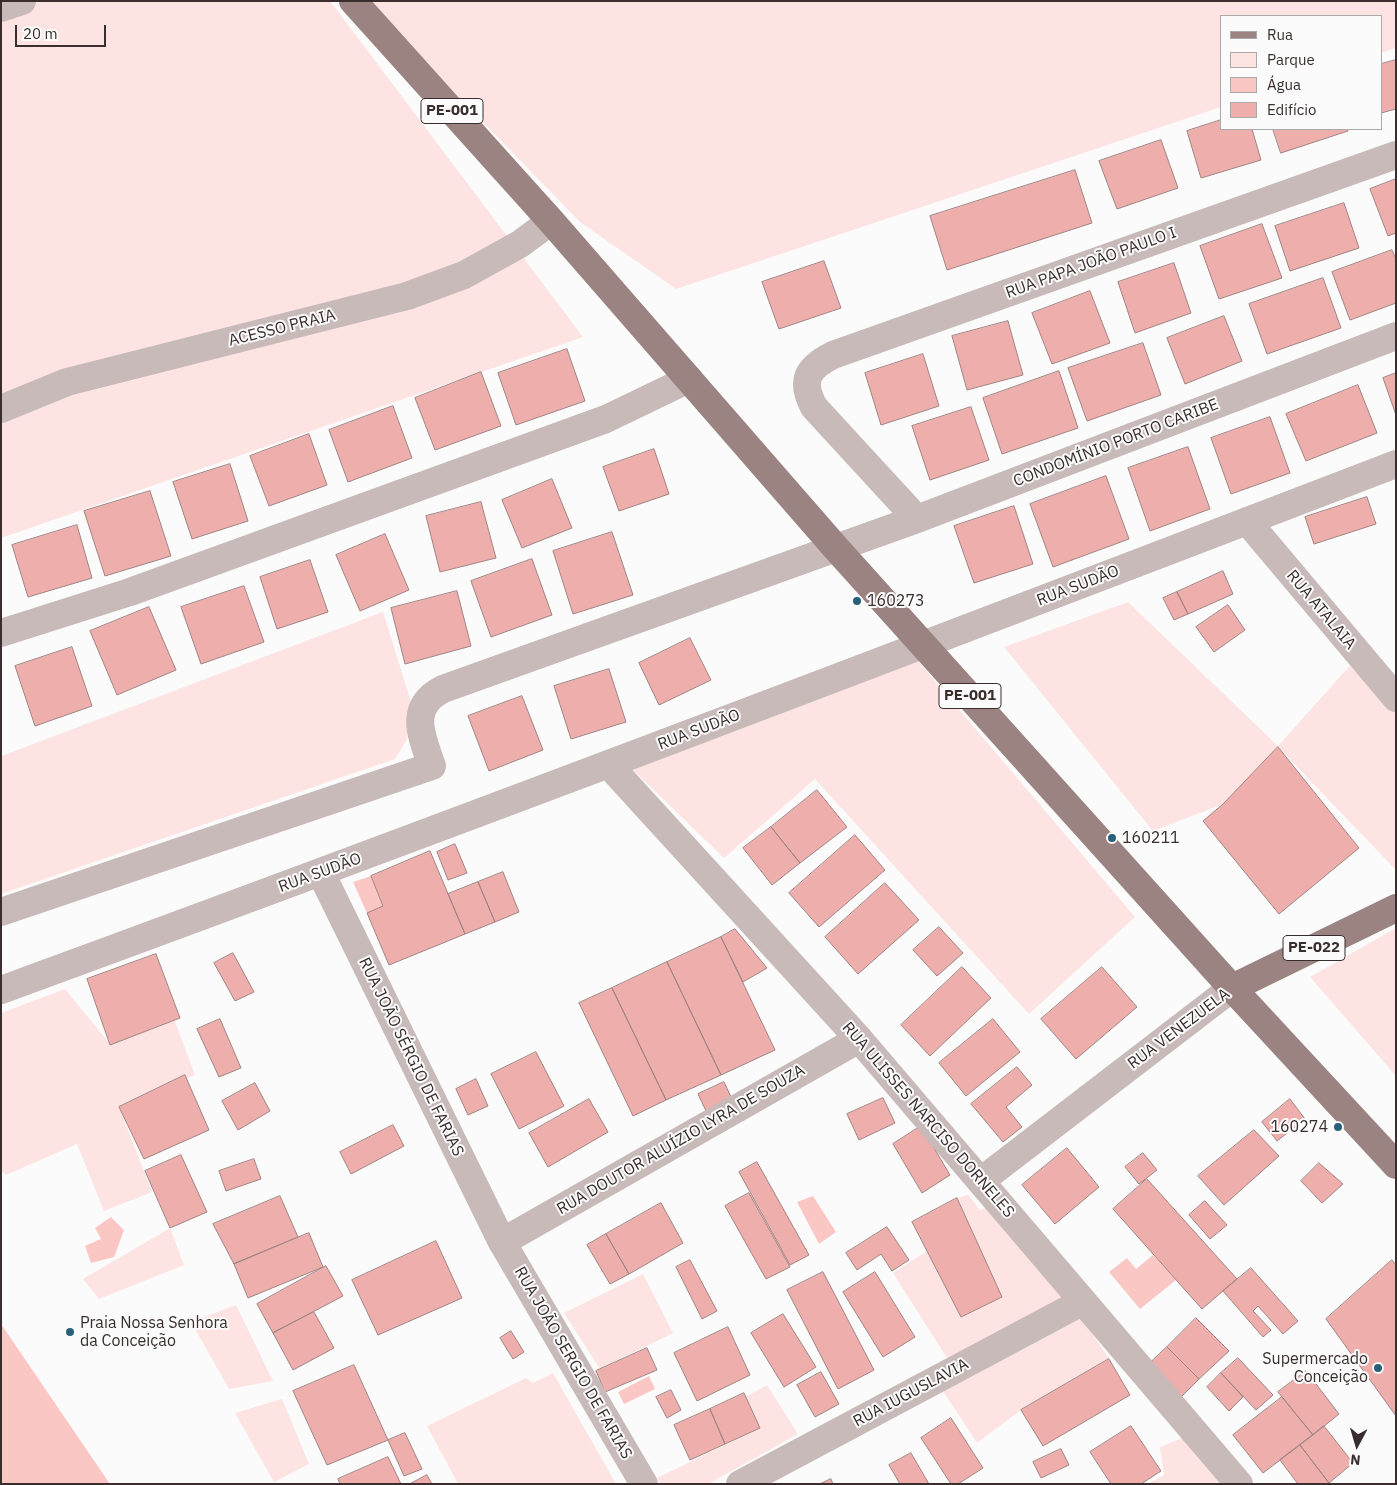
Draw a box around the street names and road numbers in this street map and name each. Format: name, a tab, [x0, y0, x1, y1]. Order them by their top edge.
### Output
road number: PE-001	[421, 98, 483, 124]
street label: RUA PAPA JOÃO PAULO I	[1003, 223, 1179, 303]
street label: ACESSO PRAIA	[226, 305, 338, 351]
street label: CONDOMÍNIO PORTO CARIBE	[1011, 395, 1221, 491]
street label: RUA SUDÃO	[1034, 561, 1122, 611]
street label: RUA ATALAIA	[1282, 566, 1360, 654]
road number: PE-001	[939, 684, 1001, 708]
street label: RUA SUDÃO	[655, 705, 743, 755]
street label: RUA SUDÃO	[276, 849, 364, 897]
road number: PE-022	[1283, 936, 1345, 960]
street label: RUA JOÃO SÉRGIO DE FARIAS	[354, 954, 468, 1160]
street label: RUA VENEZUELA	[1124, 984, 1234, 1074]
street label: RUA ULISSES NARCISO DORNELES	[838, 1018, 1018, 1222]
street label: RUA DOUTOR ALUÍZIO LYRA DE SOUZA	[554, 1061, 808, 1219]
street label: RUA JOÃO SERGIO DE FARIAS	[510, 1263, 636, 1463]
street label: RUA IUGUSLAVIA	[850, 1355, 972, 1431]

